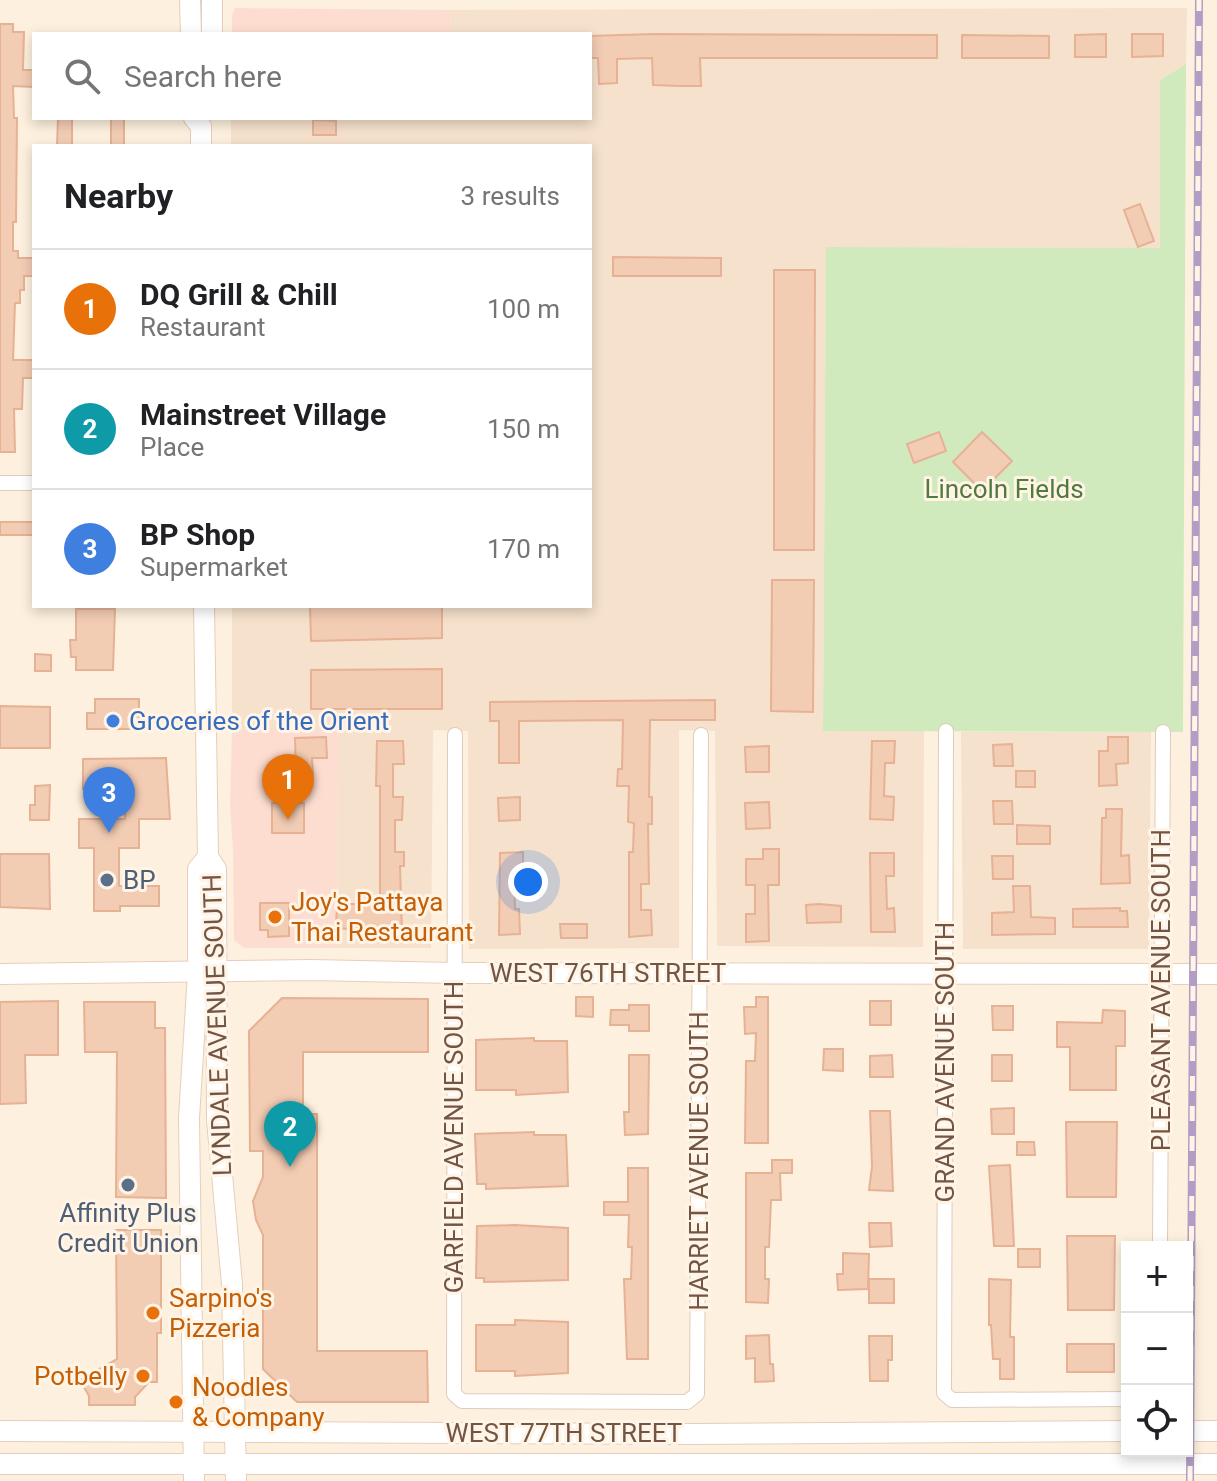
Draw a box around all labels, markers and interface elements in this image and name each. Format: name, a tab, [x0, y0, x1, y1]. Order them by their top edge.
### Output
search box	[32, 32, 592, 120]
icon: search	[60, 54, 104, 98]
text: Search here	[124, 59, 282, 94]
text: Nearby	[64, 176, 173, 216]
text: 3 results	[461, 181, 560, 211]
text: DQ Grill & Chill	[140, 277, 338, 312]
text: 1	[83, 294, 97, 324]
text: 100 m	[487, 294, 560, 324]
text: Restaurant	[140, 312, 266, 342]
text: Mainstreet Village	[140, 397, 386, 432]
text: 2	[83, 414, 97, 444]
text: 150 m	[487, 414, 560, 444]
text: Place	[140, 432, 204, 462]
park label: Lincoln Fields	[924, 474, 1084, 504]
text: BP Shop	[140, 517, 255, 552]
text: 3	[83, 534, 97, 564]
text: 170 m	[487, 534, 560, 564]
text: Supermarket	[140, 552, 288, 582]
place label: Groceries of the Orient	[129, 706, 389, 736]
marker: Groceries of the Orient	[104, 712, 122, 730]
pin: 1	[262, 754, 314, 820]
pin: 3	[83, 767, 135, 833]
street label: PLEASANT AVENUE SOUTH	[1146, 829, 1176, 1151]
your location	[508, 862, 548, 902]
place label: BP	[123, 865, 156, 895]
marker: BP	[98, 871, 116, 889]
street label: LYNDALE AVENUE SOUTH	[197, 873, 237, 1177]
place label: Joy's Pattaya Thai Restaurant	[291, 887, 473, 947]
marker: Joy's Pattaya Thai Restaurant	[266, 908, 284, 926]
street label: GRAND AVENUE SOUTH	[930, 922, 960, 1202]
street label: WEST 76TH STREET	[490, 958, 726, 988]
street label: GARFIELD AVENUE SOUTH	[439, 981, 469, 1293]
street label: HARRIET AVENUE SOUTH	[684, 1011, 714, 1311]
pin: 2	[264, 1101, 316, 1167]
marker: Affinity Plus Credit Union	[119, 1176, 137, 1194]
place label: Affinity Plus Credit Union	[57, 1198, 199, 1258]
map controls	[1121, 1241, 1193, 1457]
button: +	[1121, 1241, 1193, 1313]
place label: Sarpino's Pizzeria	[169, 1283, 273, 1343]
marker: Sarpino's Pizzeria	[144, 1304, 162, 1322]
button: −	[1121, 1313, 1193, 1385]
place label: Potbelly	[34, 1361, 127, 1391]
marker: Potbelly	[134, 1367, 152, 1385]
place label: Noodles & Company	[192, 1372, 325, 1432]
button: locate	[1121, 1385, 1193, 1457]
marker: Noodles & Company	[167, 1393, 185, 1411]
street label: WEST 77TH STREET	[446, 1418, 682, 1448]

